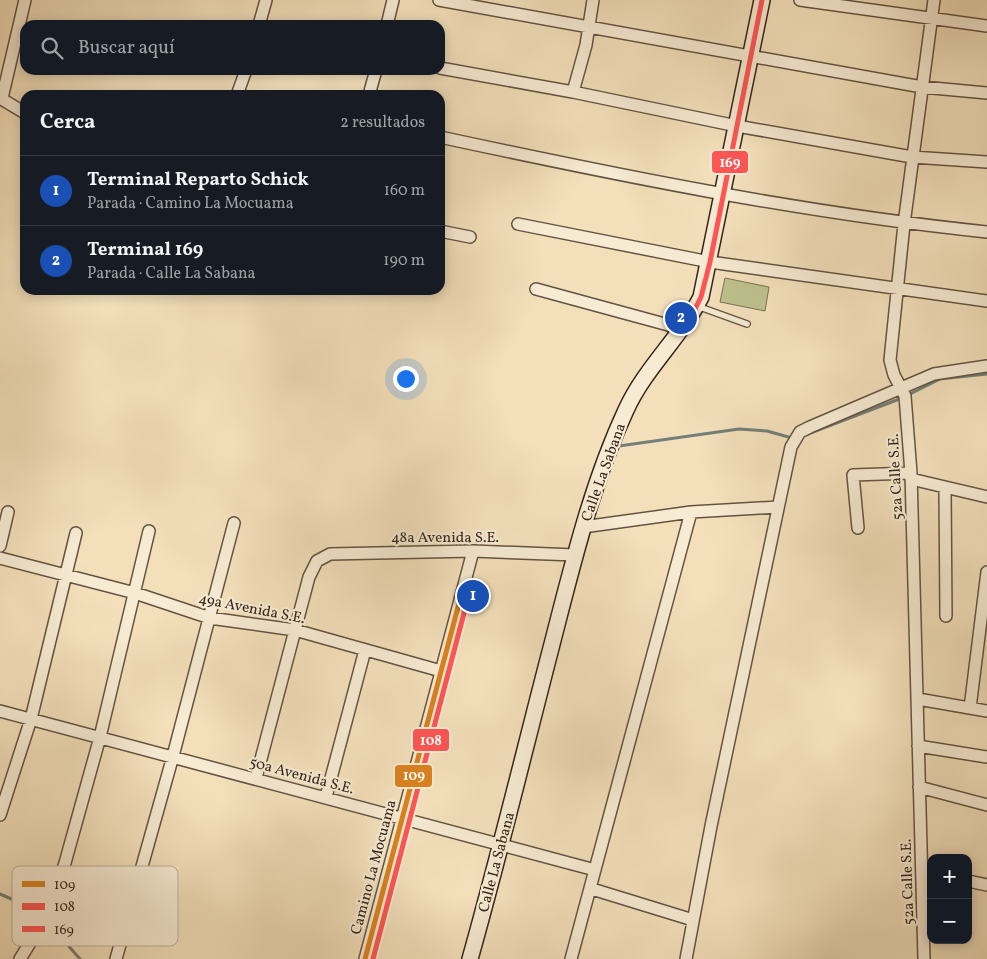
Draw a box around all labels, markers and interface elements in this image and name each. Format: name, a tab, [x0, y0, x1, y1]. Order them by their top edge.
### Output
search box	[20, 20, 445, 75]
icon: search	[38, 34, 66, 62]
text: Buscar aquí	[78, 35, 175, 61]
text: Cerca	[40, 108, 95, 137]
text: 2 resultados	[340, 112, 425, 134]
line badge: 169	[711, 150, 749, 174]
text: 169	[719, 154, 741, 173]
text: Terminal Reparto Schick	[87, 167, 309, 193]
text: 1	[53, 180, 59, 202]
text: 160 m	[384, 180, 425, 202]
text: Parada · Camino La Mocuama	[87, 193, 294, 215]
text: Terminal 169	[87, 237, 203, 263]
text: 2	[52, 250, 60, 272]
text: 190 m	[383, 250, 425, 272]
text: Parada · Calle La Sabana	[87, 263, 255, 285]
pin: 2	[665, 299, 697, 337]
your location	[393, 366, 419, 392]
street label: Calle La Sabana	[577, 420, 632, 525]
street label: 52a Calle S.E.	[884, 433, 909, 521]
street label: 48a Avenida S.E.	[391, 528, 499, 549]
pin: 1	[457, 577, 489, 615]
street label: 49a Avenida S.E.	[197, 589, 307, 630]
line badge: 108	[412, 728, 450, 752]
text: 108	[420, 732, 442, 751]
street label: 50a Avenida S.E.	[247, 752, 356, 801]
line badge: 109	[394, 764, 433, 788]
text: 109	[403, 767, 425, 786]
street label: Camino La Mocuama	[346, 798, 403, 937]
street label: Calle La Sabana	[474, 810, 521, 915]
street label: 52a Calle S.E.	[896, 838, 921, 926]
map controls	[927, 854, 972, 944]
button: +	[927, 854, 972, 899]
legend	[12, 866, 178, 946]
text: 109	[54, 876, 75, 895]
text: 108	[54, 898, 75, 917]
button: −	[927, 899, 972, 944]
text: 169	[54, 921, 74, 940]

